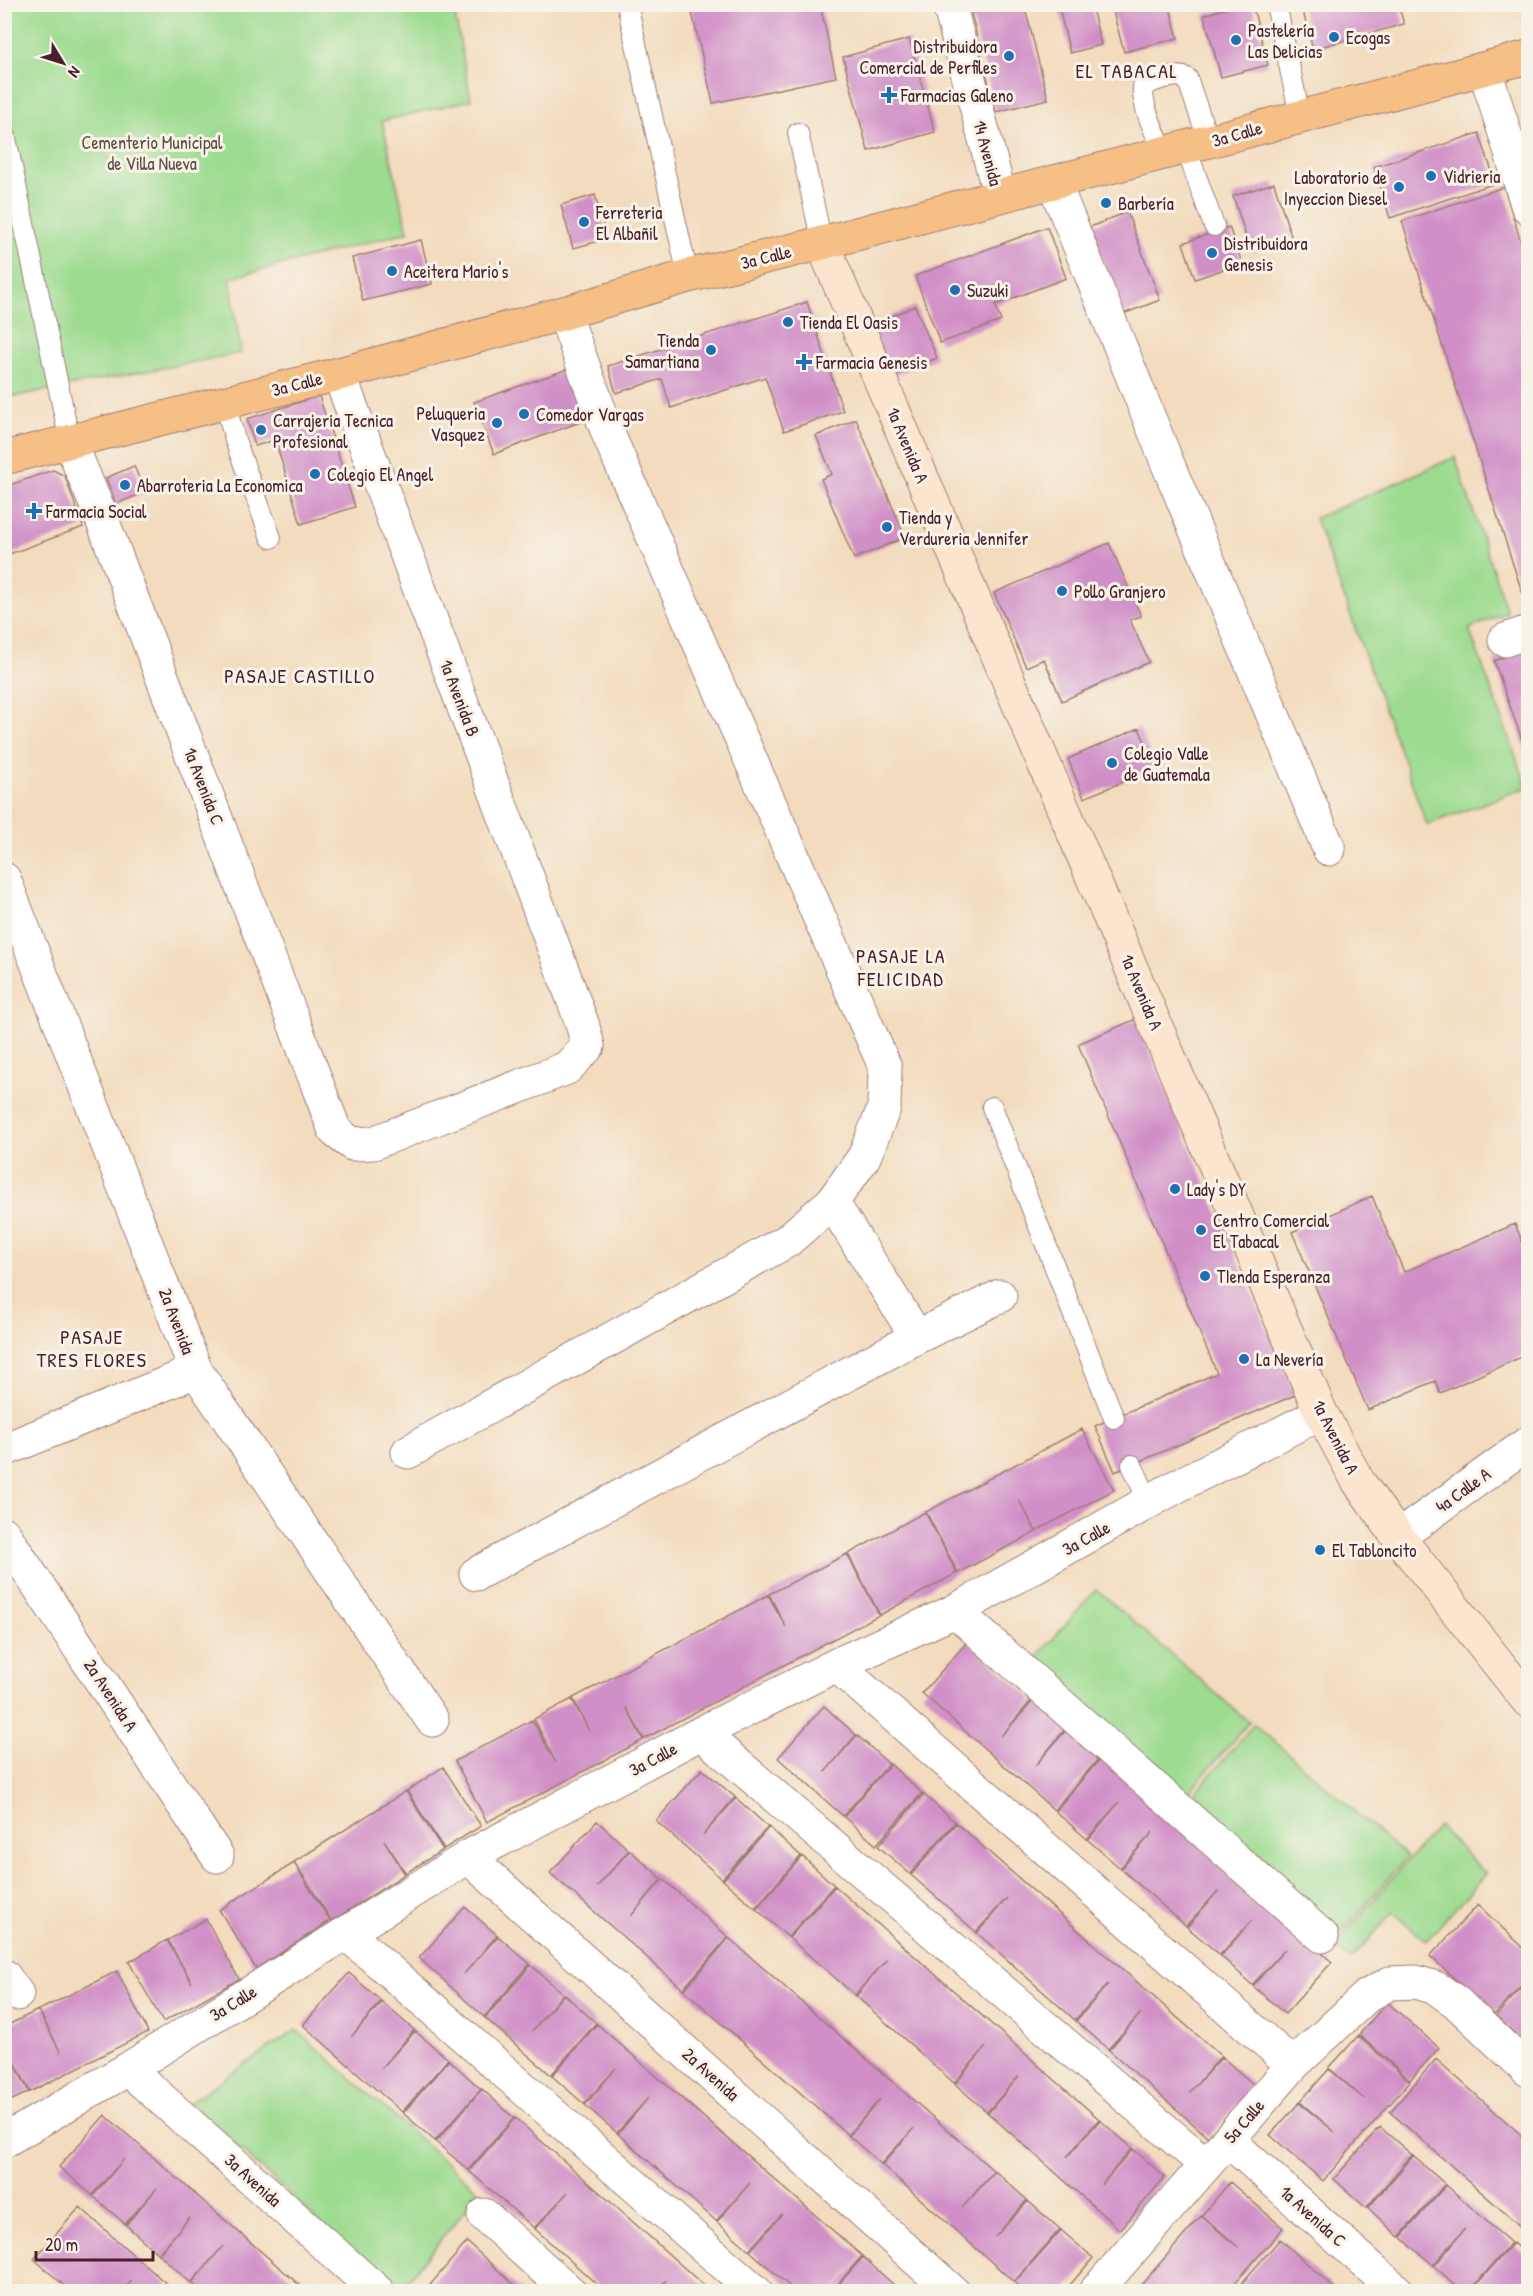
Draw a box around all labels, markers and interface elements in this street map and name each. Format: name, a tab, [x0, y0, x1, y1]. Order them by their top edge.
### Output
place label: Pastelería Las Delicias	[1248, 18, 1322, 64]
place label: Ecogas	[1346, 25, 1390, 50]
marker: Ecogas	[1327, 30, 1341, 44]
north arrow	[33, 33, 93, 93]
marker: Pastelería Las Delicias	[1229, 33, 1243, 47]
place label: Distribuidora Comercial de Perfiles	[859, 34, 997, 80]
marker: Distribuidora Comercial de Perfiles	[1002, 49, 1016, 63]
district label: EL TABACAL	[1075, 57, 1179, 84]
text: N	[63, 62, 86, 83]
place label: Farmacias Galeno	[900, 83, 1013, 108]
marker: Farmacias Galeno	[882, 88, 896, 102]
street label: 3a Calle	[1209, 115, 1265, 153]
street label: 14 Avenida	[967, 117, 1009, 189]
park label: Cementerio Municipal de Villa Nueva	[82, 130, 223, 176]
place label: Vidrieria	[1443, 164, 1500, 189]
place label: Laboratorio de Inyeccion Diesel	[1284, 165, 1387, 211]
marker: Vidrieria	[1424, 169, 1438, 183]
marker: Laboratorio de Inyeccion Diesel	[1392, 180, 1406, 194]
place label: Barbería	[1118, 191, 1174, 216]
marker: Barbería	[1099, 196, 1113, 210]
place label: Ferreteria El Albañil	[595, 200, 662, 246]
marker: Ferreteria El Albañil	[577, 215, 591, 229]
place label: Distribuidora Genesis	[1224, 231, 1308, 277]
street label: 3a Calle	[738, 239, 794, 275]
marker: Distribuidora Genesis	[1205, 246, 1219, 260]
place label: Aceitera Mario's	[404, 259, 508, 284]
marker: Aceitera Mario's	[385, 264, 399, 278]
place label: Suzuki	[967, 278, 1009, 303]
marker: Suzuki	[948, 283, 962, 297]
place label: Tienda El Oasis	[800, 310, 898, 335]
marker: Tienda El Oasis	[781, 315, 795, 329]
place label: Tienda Samartiana	[625, 328, 699, 374]
marker: Tienda Samartiana	[704, 343, 718, 357]
place label: Farmacia Genesis	[815, 350, 927, 375]
marker: Farmacia Genesis	[797, 355, 811, 369]
street label: 3a Calle	[269, 366, 325, 402]
place label: Peluqueria Vasquez	[416, 401, 485, 447]
place label: Comedor Vargas	[536, 402, 644, 427]
street label: 1a Avenida A	[881, 403, 935, 487]
marker: Comedor Vargas	[517, 407, 531, 421]
place label: Carrajeria Tecnica Profesional	[273, 408, 393, 454]
marker: Peluqueria Vasquez	[490, 416, 504, 430]
marker: Carrajeria Tecnica Profesional	[254, 423, 268, 437]
place label: Colegio El Angel	[327, 462, 433, 487]
marker: Colegio El Angel	[308, 467, 322, 481]
place label: Abarroteria La Economica	[137, 473, 303, 498]
marker: Abarroteria La Economica	[118, 478, 132, 492]
place label: Farmacia Social	[45, 499, 147, 524]
marker: Farmacia Social	[27, 504, 41, 518]
place label: Tienda y Verdureria Jennifer	[899, 505, 1028, 551]
marker: Tienda y Verdureria Jennifer	[880, 520, 894, 534]
place label: Pollo Granjero	[1074, 579, 1165, 604]
marker: Pollo Granjero	[1055, 584, 1069, 598]
street label: 1a Avenida B	[434, 656, 486, 740]
district label: PASAJE CASTILLO	[224, 662, 376, 689]
place label: Colegio Valle de Guatemala	[1124, 741, 1210, 787]
street label: 1a Avenida C	[178, 744, 230, 828]
marker: Colegio Valle de Guatemala	[1105, 756, 1119, 770]
district label: PASAJE LA FELICIDAD	[856, 942, 946, 992]
street label: 1a Avenida A	[1115, 950, 1169, 1034]
place label: Lady's DY	[1187, 1177, 1246, 1202]
marker: Lady's DY	[1168, 1182, 1182, 1196]
place label: Centro Comercial El Tabacal	[1213, 1208, 1329, 1254]
marker: Centro Comercial El Tabacal	[1194, 1223, 1208, 1237]
place label: TIenda Esperanza	[1217, 1264, 1330, 1289]
marker: TIenda Esperanza	[1198, 1269, 1212, 1283]
street label: 2a Avenida	[153, 1284, 201, 1358]
district label: PASAJE TRES FLORES	[37, 1323, 147, 1373]
place label: La Nevería	[1256, 1347, 1323, 1372]
marker: La Nevería	[1237, 1352, 1251, 1366]
street label: 1a Avenida A	[1307, 1396, 1365, 1479]
street label: 4a Calle A	[1430, 1461, 1496, 1519]
street label: 3a Calle	[1058, 1515, 1114, 1561]
place label: El Tabloncito	[1332, 1538, 1416, 1563]
marker: El Tabloncito	[1313, 1543, 1327, 1557]
street label: 2a Avenida A	[78, 1654, 144, 1736]
street label: 3a Calle	[625, 1736, 681, 1782]
street label: 3a Calle	[205, 1979, 261, 2027]
street label: 2a Avenida	[677, 2042, 745, 2106]
street label: 5a Calle	[1218, 2094, 1270, 2148]
street label: 3a Avenida	[219, 2148, 287, 2212]
street label: 1a Avenida C	[1274, 2180, 1352, 2253]
scale bar	[36, 2224, 153, 2262]
text: 20 m	[45, 2232, 78, 2257]

